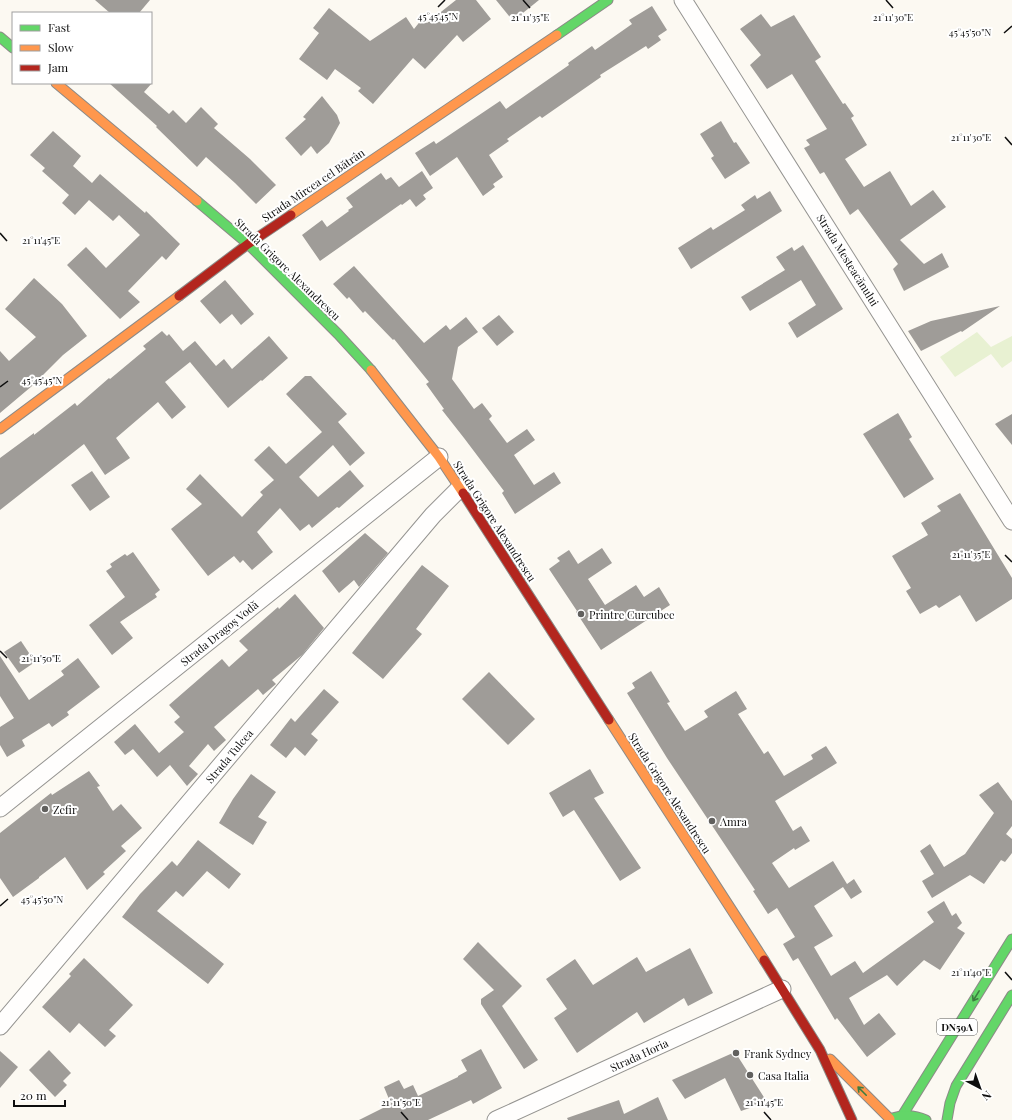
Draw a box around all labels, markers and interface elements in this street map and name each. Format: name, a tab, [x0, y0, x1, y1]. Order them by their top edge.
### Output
text: 45°45'45"N	[418, 9, 458, 23]
text: 21°11'35"E	[511, 10, 549, 24]
text: 21°11'30"E	[873, 10, 913, 24]
legend	[12, 12, 152, 84]
text: Fast	[48, 19, 71, 35]
text: 45°45'50"N	[949, 25, 991, 39]
text: Slow	[48, 39, 74, 55]
text: Jam	[47, 59, 69, 75]
text: 21°11'30"E	[951, 130, 991, 144]
street label: Strada Mircea cel Bătrân	[259, 145, 368, 225]
street label: Strada Mesteacănului	[814, 211, 882, 309]
street label: Strada Grigore Alexandrescu	[232, 215, 344, 324]
text: 21°11'45"E	[22, 233, 60, 247]
text: 45°45'45"N	[22, 373, 62, 387]
street label: Strada Grigore Alexandrescu	[450, 458, 540, 585]
text: 21°11'35"E	[952, 547, 990, 561]
street label: Strada Dragoș Vodă	[177, 597, 261, 669]
place label: Printre Curcubee	[589, 607, 675, 622]
marker: Printre Curcubee	[576, 609, 586, 619]
text: 21°11'50"E	[21, 651, 61, 665]
street label: Strada Tulcea	[202, 725, 256, 786]
street label: Strada Grigore Alexandrescu	[625, 730, 715, 857]
place label: Zefir	[53, 802, 77, 817]
marker: Zefir	[40, 804, 50, 814]
place label: Amra	[719, 814, 748, 829]
marker: Amra	[707, 816, 717, 826]
text: 45°45'50"N	[21, 892, 63, 906]
text: 21°11'40"E	[951, 965, 991, 979]
one-way arrow	[972, 990, 981, 1001]
road number: DN59A	[937, 1019, 977, 1035]
street label: Strada Horia	[608, 1035, 671, 1075]
place label: Frank Sydney	[744, 1046, 812, 1061]
marker: Frank Sydney	[731, 1048, 741, 1058]
place label: Casa Italia	[758, 1068, 809, 1083]
north arrow	[960, 1068, 1000, 1108]
marker: Casa Italia	[745, 1070, 755, 1080]
scale bar	[14, 1082, 65, 1108]
text: 20 m	[20, 1087, 47, 1103]
one-way arrow	[857, 1087, 867, 1096]
text: N	[979, 1088, 995, 1104]
text: 21°11'50"E	[381, 1095, 421, 1109]
text: 21°11'45"E	[745, 1095, 783, 1109]

